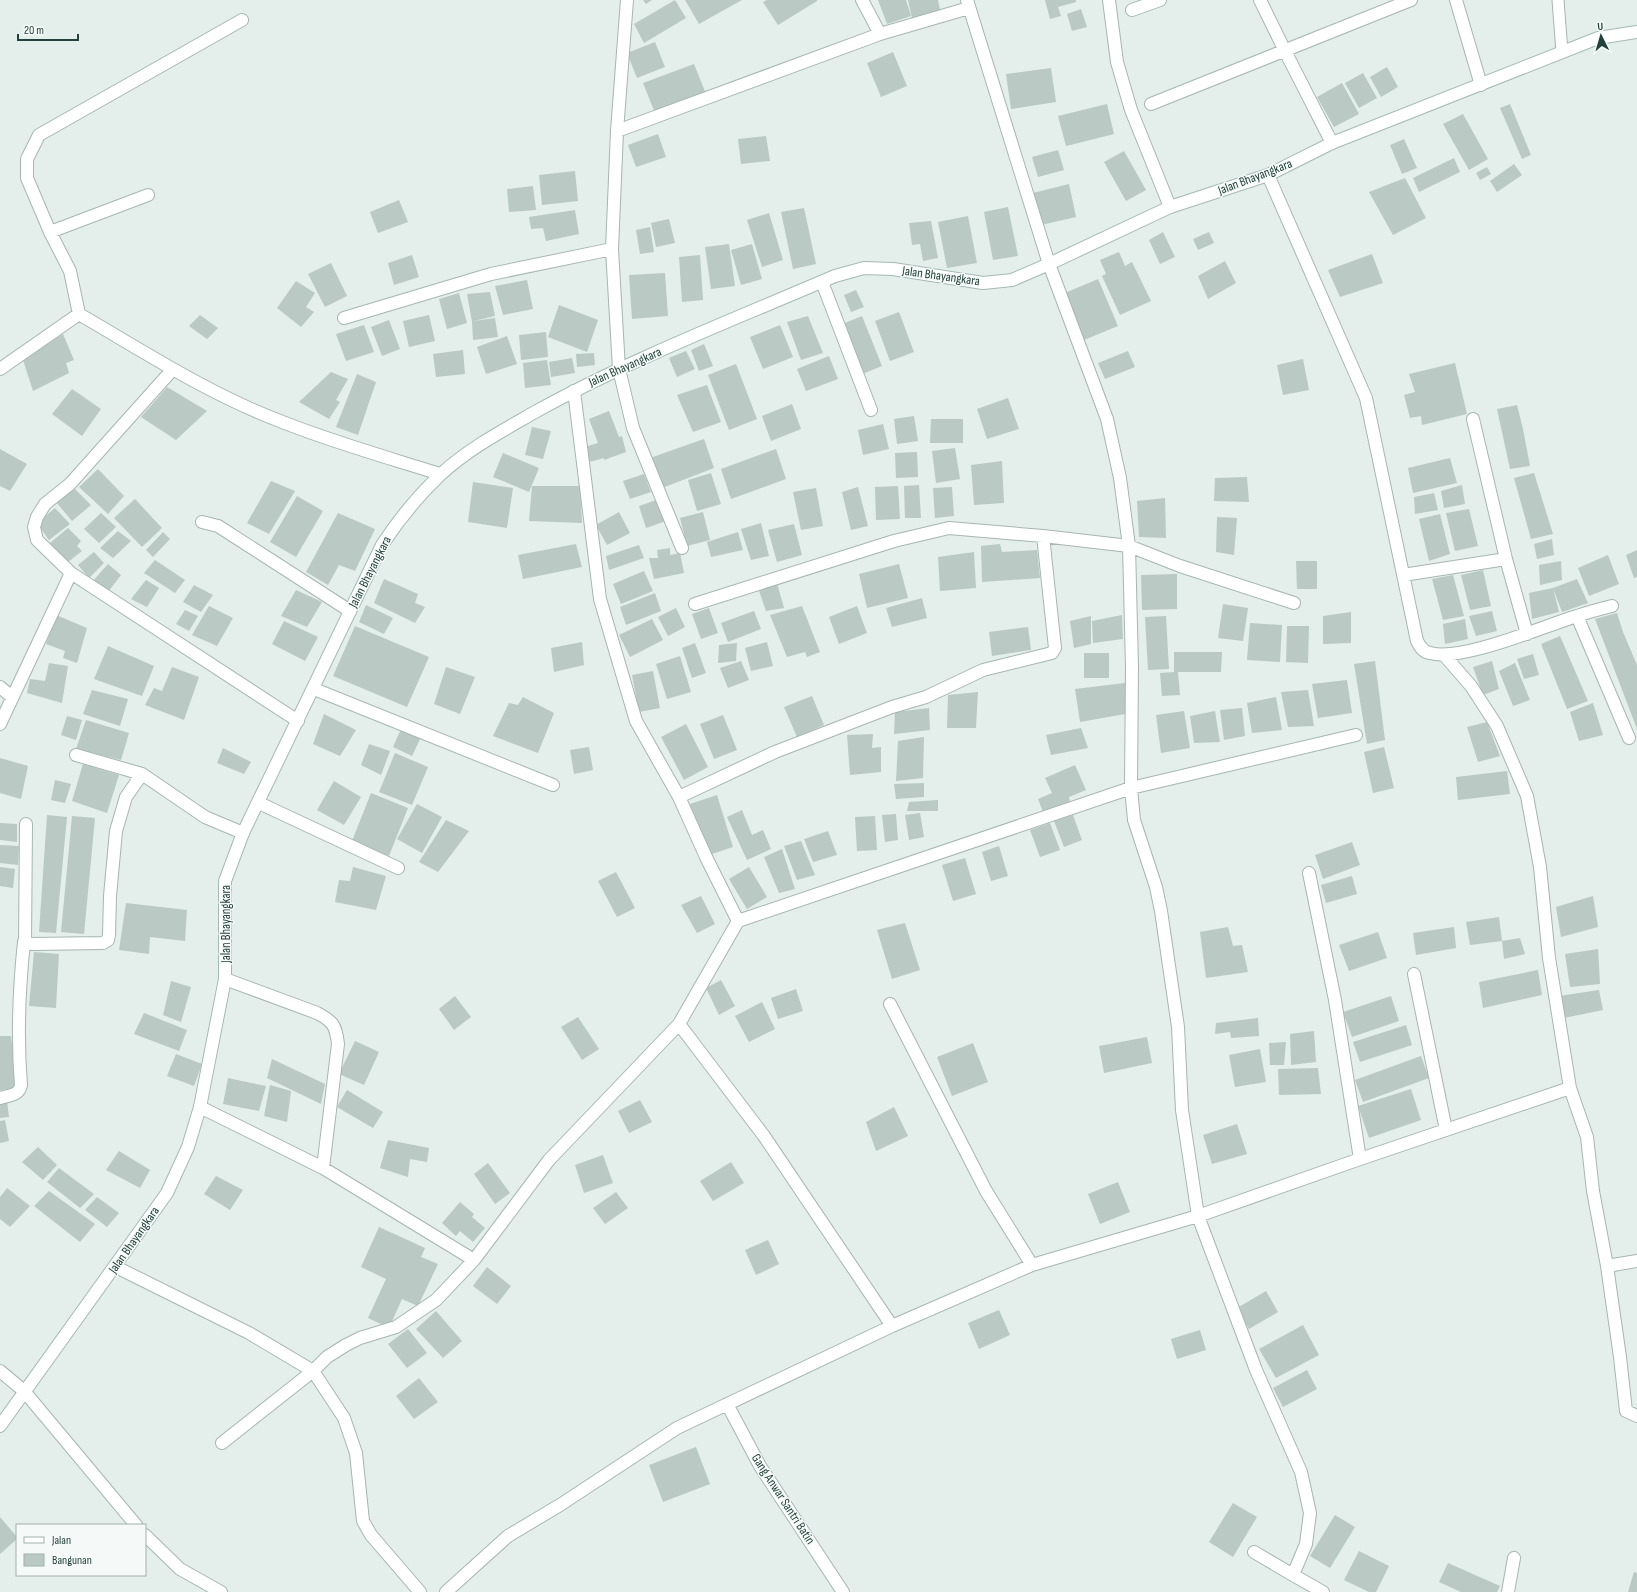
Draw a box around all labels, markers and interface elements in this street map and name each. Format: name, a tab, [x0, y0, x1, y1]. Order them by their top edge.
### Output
scale bar	[18, 16, 78, 42]
north arrow	[1581, 16, 1621, 56]
text: U	[1597, 20, 1604, 33]
text: 20 m	[24, 23, 44, 38]
street label: Jalan Bhayangkara	[1215, 156, 1294, 199]
street label: Jalan Bhayangkara	[900, 263, 981, 289]
street label: Jalan Bhayangkara	[585, 344, 664, 391]
street label: Jalan Bhayangkara	[345, 534, 395, 611]
street label: Jalan Bhayangkara	[218, 885, 234, 964]
street label: Jalan Bhayangkara	[104, 1203, 163, 1277]
street label: Gang Anwar Santri Batin	[748, 1451, 818, 1547]
legend	[16, 1524, 146, 1576]
text: Jalan	[51, 1533, 71, 1548]
text: Bangunan	[52, 1553, 92, 1568]

